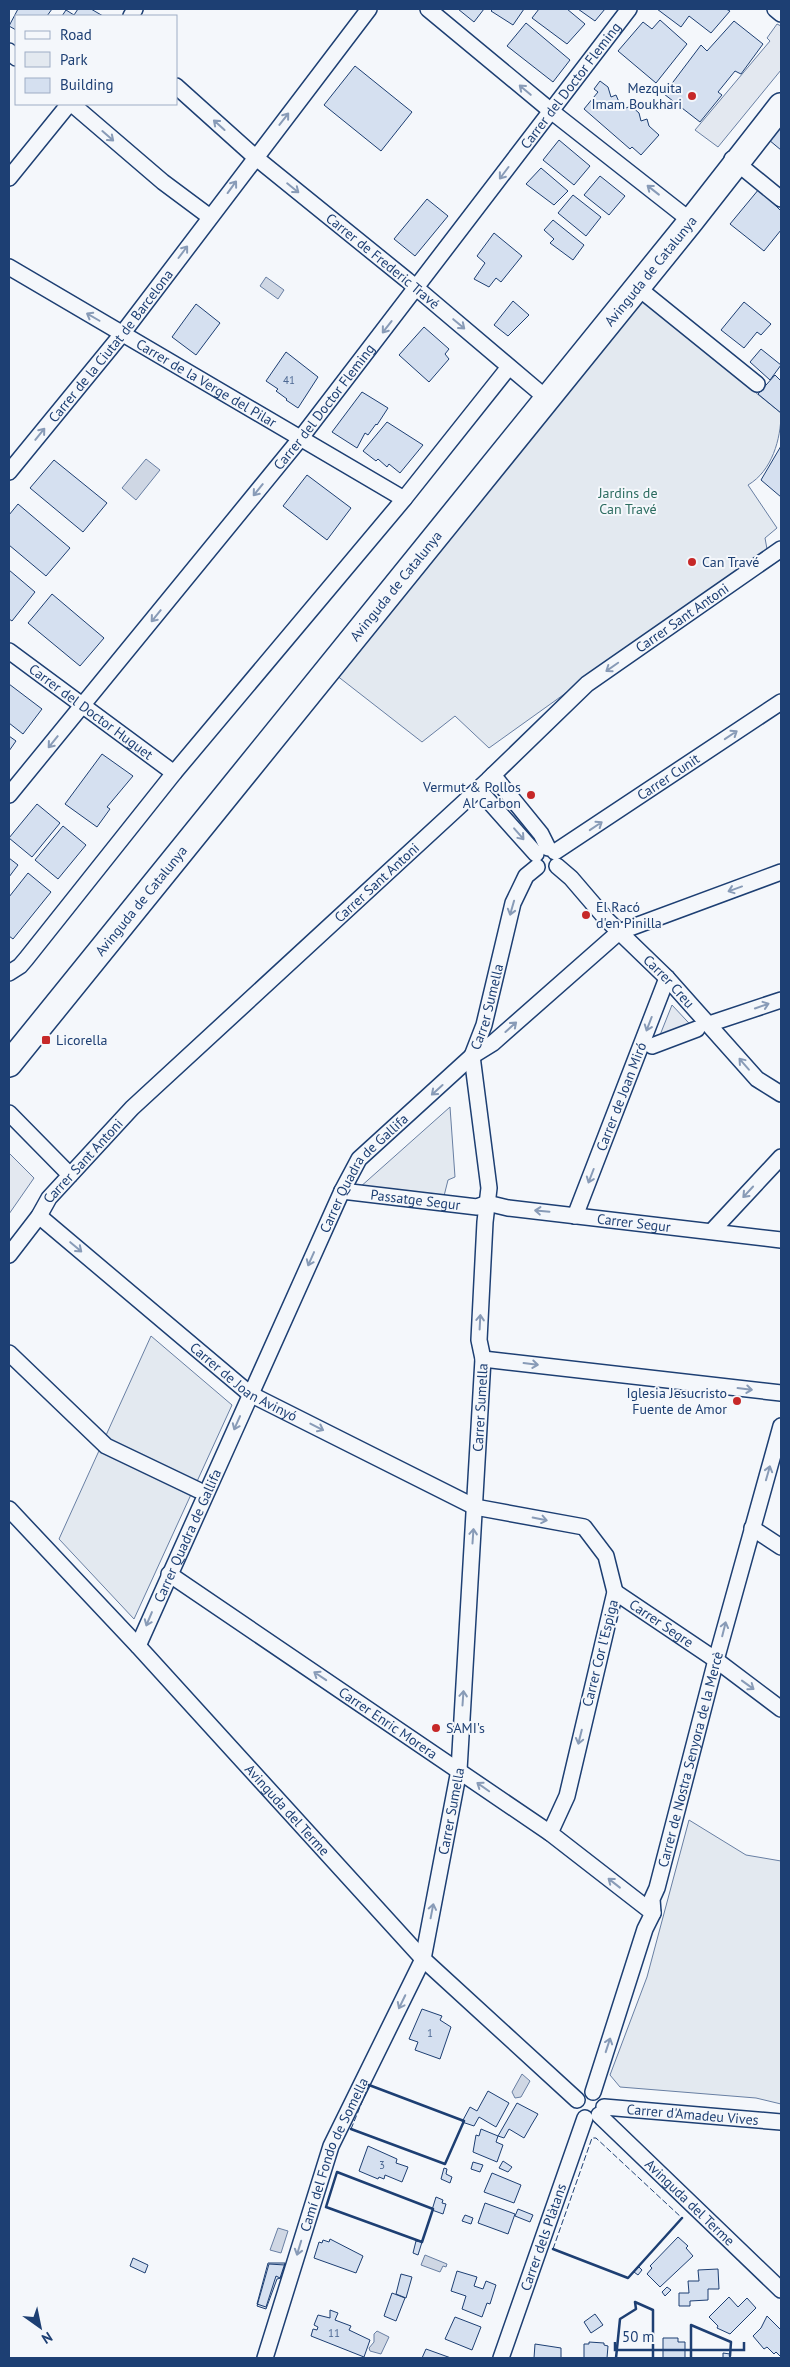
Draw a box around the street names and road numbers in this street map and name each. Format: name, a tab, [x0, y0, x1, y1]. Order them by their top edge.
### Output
street label: Carrer del Doctor Fleming	[516, 18, 625, 152]
street label: Carrer de Frederic Travé	[322, 209, 443, 313]
street label: Avinguda de Catalunya	[601, 212, 701, 330]
street label: Carrer de la Ciutat de Barcelona	[44, 266, 177, 426]
street label: Carrer de la Verge del Pilar	[133, 335, 280, 431]
street label: Carrer del Doctor Fleming	[269, 340, 379, 474]
street label: Avinguda de Catalunya	[346, 527, 446, 645]
street label: Carrer Sant Antoni	[632, 579, 732, 656]
street label: Carrer del Doctor Huguet	[25, 660, 157, 764]
street label: Carrer Cunit	[634, 749, 703, 804]
street label: Carrer Sant Antoni	[330, 839, 423, 926]
street label: Avinguda de Catalunya	[91, 842, 191, 960]
street label: Carrer Creu	[639, 951, 699, 1012]
street label: Carrer Sumella	[466, 962, 507, 1052]
street label: Carrer de Joan Miró	[592, 1040, 650, 1154]
street label: Carrer Quadra de Gallifa	[315, 1110, 412, 1236]
street label: Carrer Sant Antoni	[39, 1115, 127, 1206]
street label: Passatge Segur	[370, 1185, 462, 1214]
street label: Carrer Segur	[596, 1209, 672, 1236]
street label: Carrer de Joan Avinyó	[186, 1338, 300, 1425]
street label: Carrer Sumella	[469, 1363, 492, 1452]
street label: Carrer Quadra de Gallifa	[150, 1466, 225, 1605]
street label: Carrer Segre	[626, 1595, 697, 1651]
street label: Carrer Cor l'Espiga	[578, 1598, 622, 1708]
street label: Carrer de Nostra Senyora de la Mercè	[654, 1649, 727, 1869]
street label: Carrer Enric Morera	[335, 1683, 441, 1763]
street label: Avinguda del Terme	[241, 1760, 334, 1860]
street label: Carrer Sumella	[434, 1766, 468, 1856]
street label: Camí del Fondo de Somella	[296, 2075, 372, 2234]
street label: Carrer d'Amadeu Vives	[626, 2100, 759, 2129]
street label: Avinguda del Terme	[641, 2155, 738, 2250]
street label: Carrer dels Plàtans	[516, 2181, 570, 2293]

